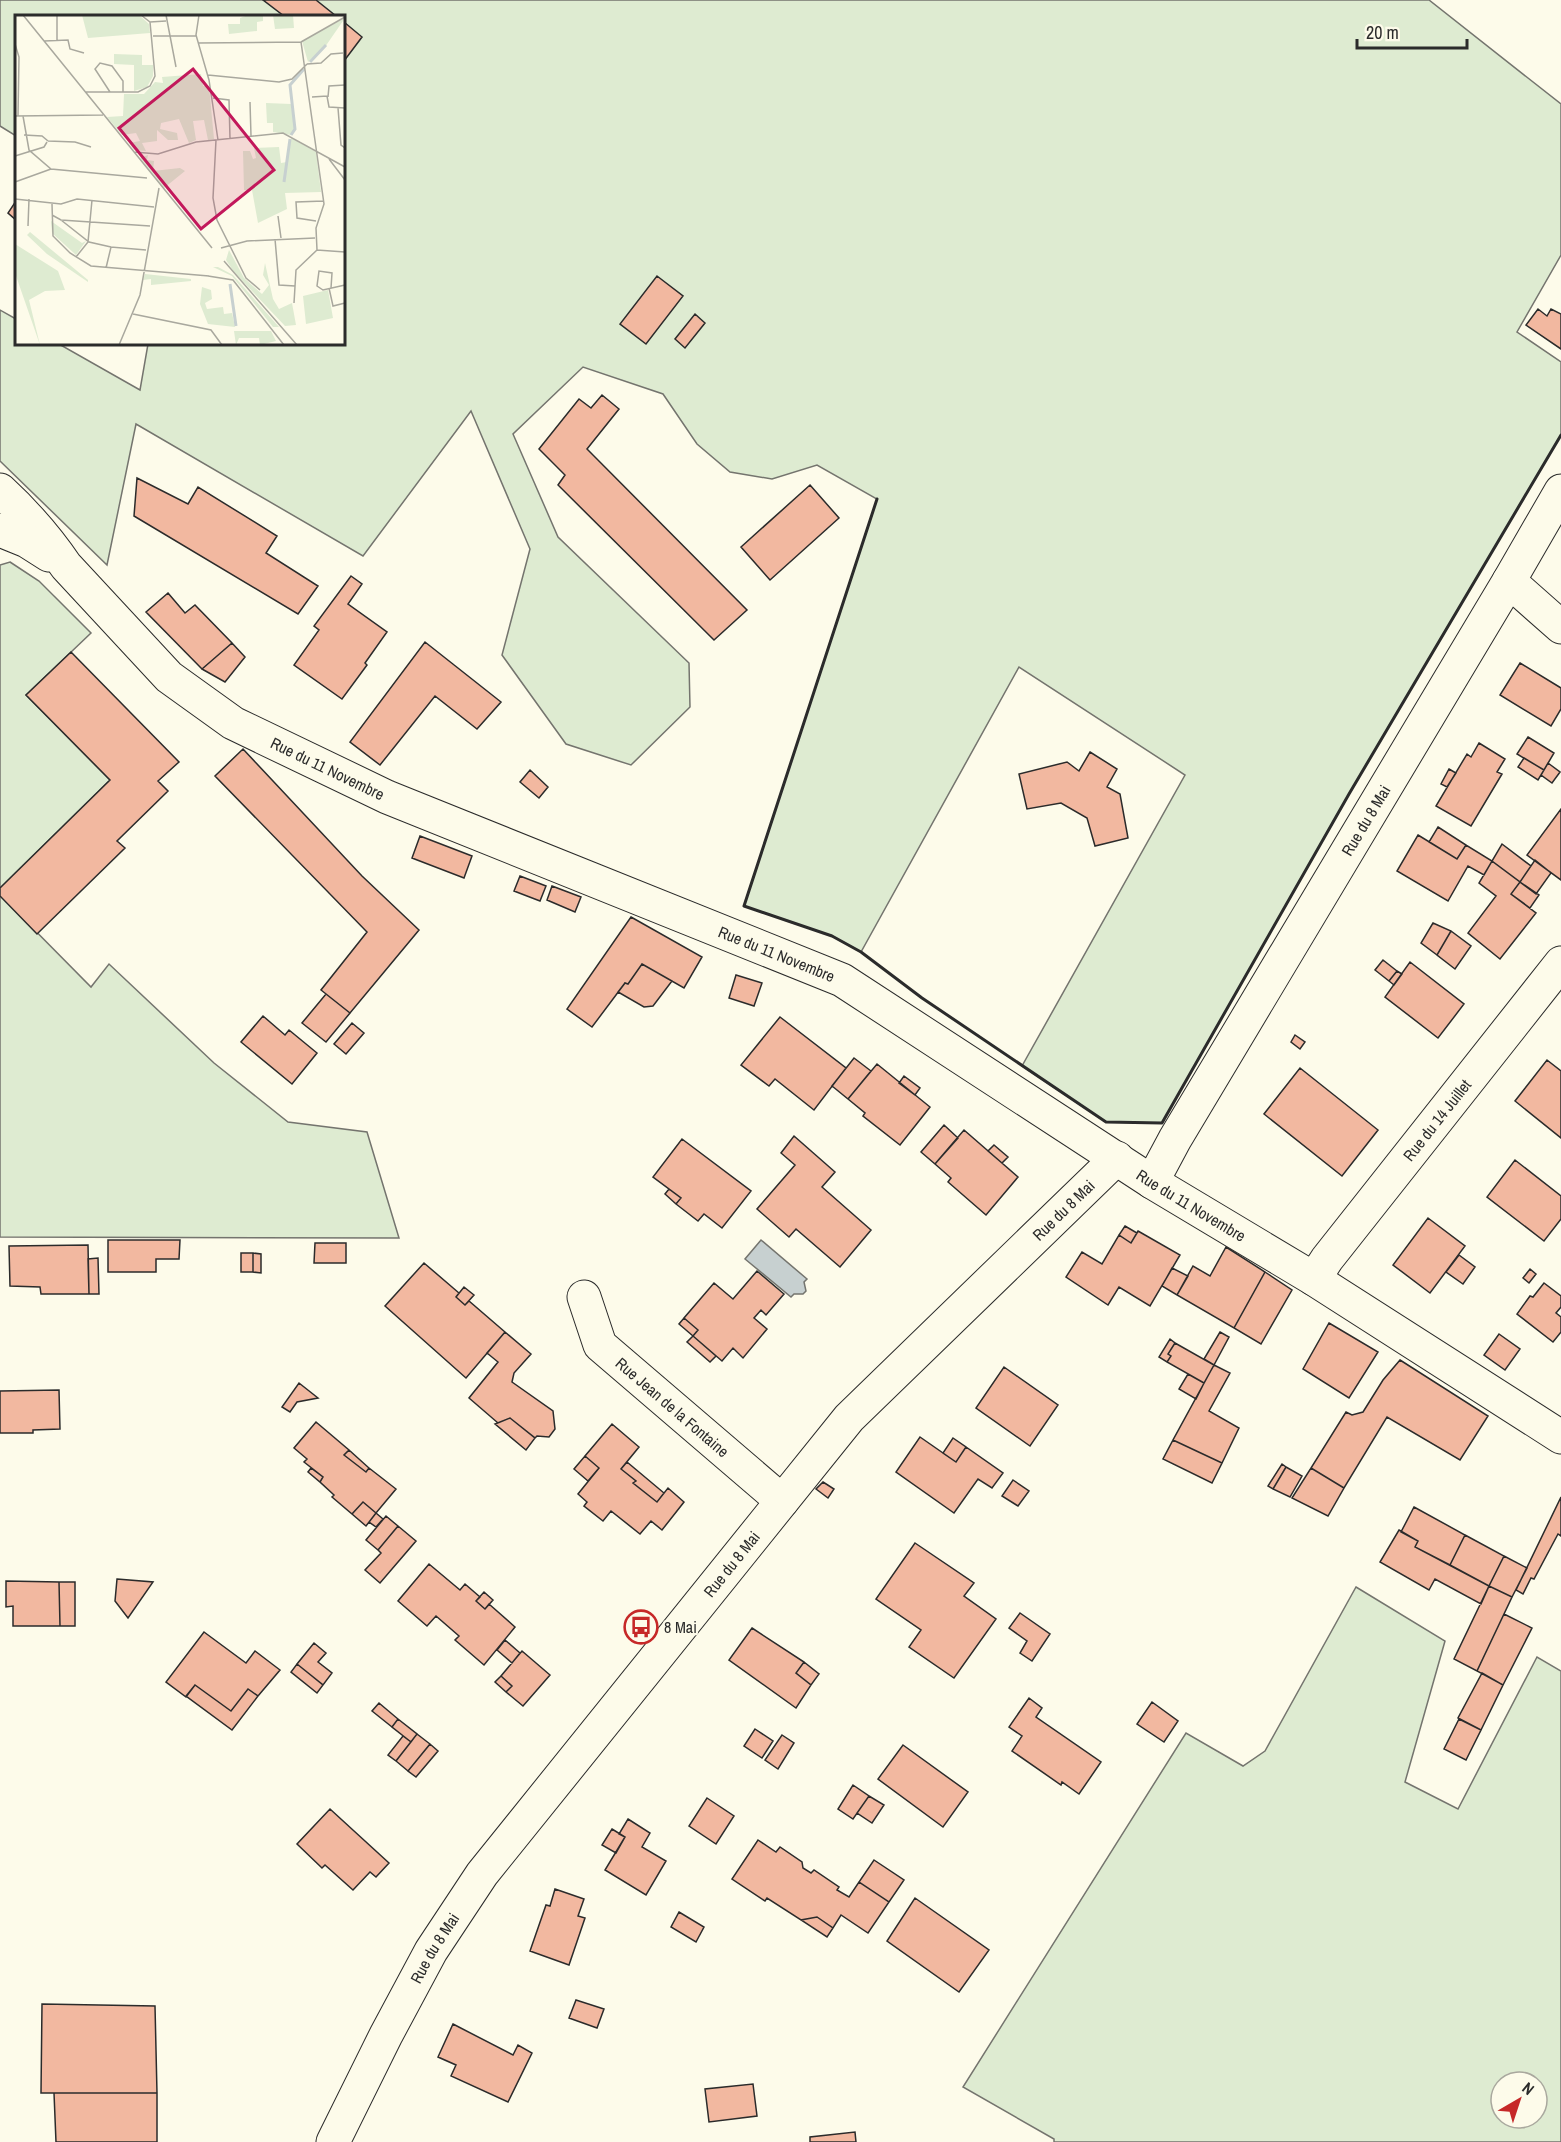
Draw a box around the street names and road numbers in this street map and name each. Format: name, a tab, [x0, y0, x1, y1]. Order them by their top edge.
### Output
street label: Rue du 11 Novembre	[267, 732, 388, 805]
street label: Rue du 8 Mai	[1336, 781, 1395, 860]
street label: Rue du 11 Novembre	[715, 920, 838, 987]
street label: Rue du 14 Juillet	[1398, 1074, 1476, 1166]
street label: Rue du 11 Novembre	[1132, 1164, 1250, 1247]
street label: Rue du 8 Mai	[1027, 1175, 1099, 1245]
street label: Rue Jean de la Fontaine	[611, 1352, 734, 1462]
street label: Rue du 8 Mai	[698, 1526, 765, 1602]
street label: Rue du 8 Mai	[405, 1908, 464, 1987]

